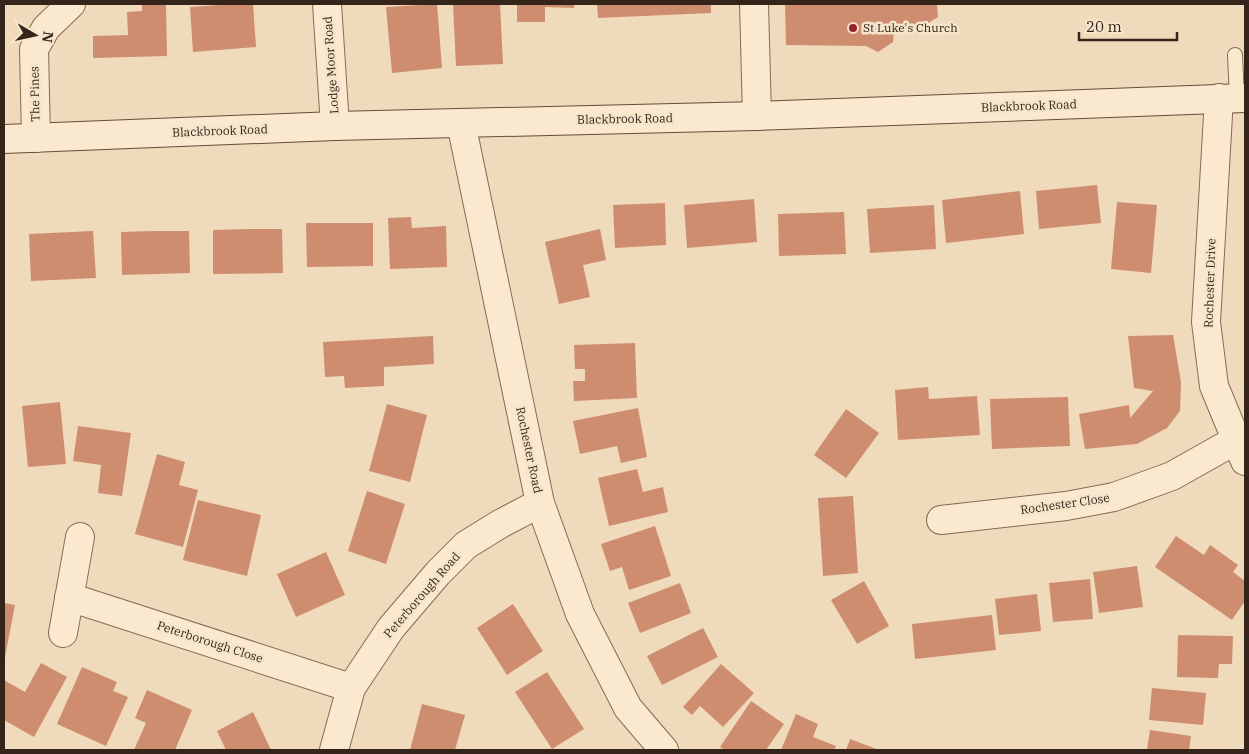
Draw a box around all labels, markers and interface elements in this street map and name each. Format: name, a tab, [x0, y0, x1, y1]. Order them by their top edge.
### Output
north arrow	[10, 10, 60, 60]
scale bar	[1079, 10, 1176, 42]
street label: Lodge Moor Road	[320, 16, 341, 114]
text: 20 m	[1086, 17, 1122, 36]
place label: St Luke's Church	[863, 20, 958, 35]
marker: St Luke's Church	[847, 22, 859, 34]
text: N	[38, 30, 58, 44]
street label: The Pines	[27, 66, 42, 122]
street label: Blackbrook Road	[981, 96, 1077, 115]
street label: Blackbrook Road	[577, 110, 673, 127]
street label: Blackbrook Road	[172, 121, 268, 140]
street label: Rochester Drive	[1200, 238, 1219, 328]
street label: Rochester Road	[513, 405, 546, 495]
street label: Rochester Close	[1019, 490, 1110, 517]
street label: Peterborough Road	[380, 549, 463, 641]
street label: Peterborough Close	[155, 617, 265, 666]

